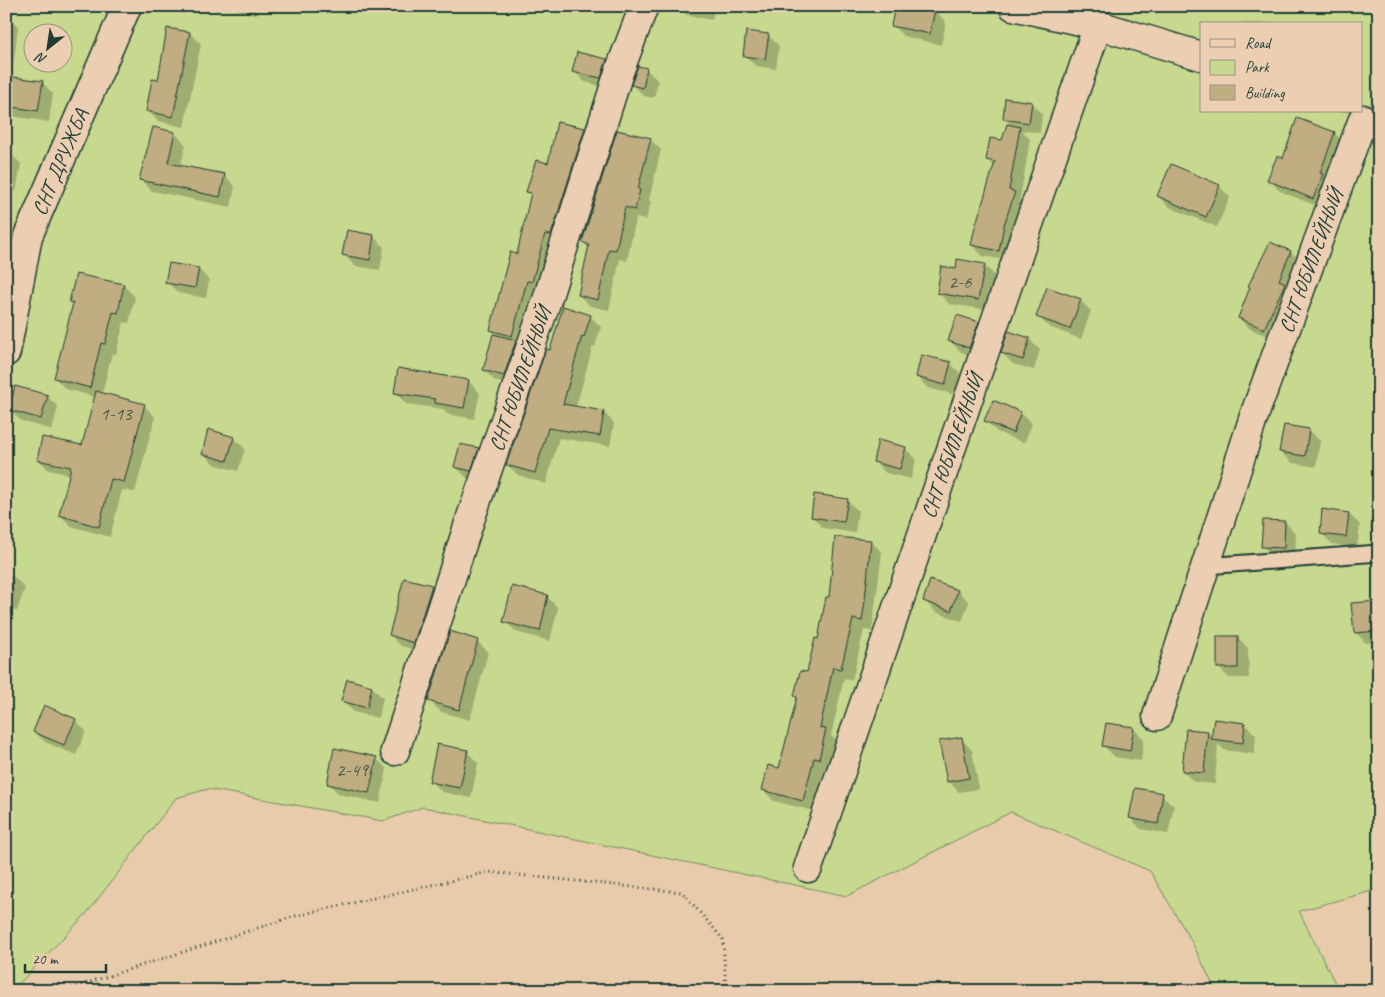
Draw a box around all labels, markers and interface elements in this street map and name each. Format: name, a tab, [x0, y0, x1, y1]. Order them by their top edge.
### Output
north arrow	[22, 22, 72, 72]
legend	[1200, 22, 1362, 112]
text: Road	[1245, 34, 1272, 53]
text: N	[32, 48, 50, 68]
text: Park	[1245, 58, 1270, 77]
text: Building	[1245, 84, 1285, 103]
street label: СНТ ДРУЖБА	[26, 105, 94, 219]
street label: СНТ ЮБИЛЕЙНЫЙ	[1273, 182, 1350, 336]
house number: 2-6	[948, 270, 973, 294]
street label: СНТ ЮБИЛЕЙНЫЙ	[483, 300, 558, 455]
street label: СНТ ЮБИЛЕЙНЫЙ	[915, 367, 990, 522]
house number: 1-13	[100, 402, 133, 426]
house number: 2-49	[336, 758, 369, 782]
scale bar	[25, 942, 106, 974]
text: 20 m	[32, 950, 59, 969]

